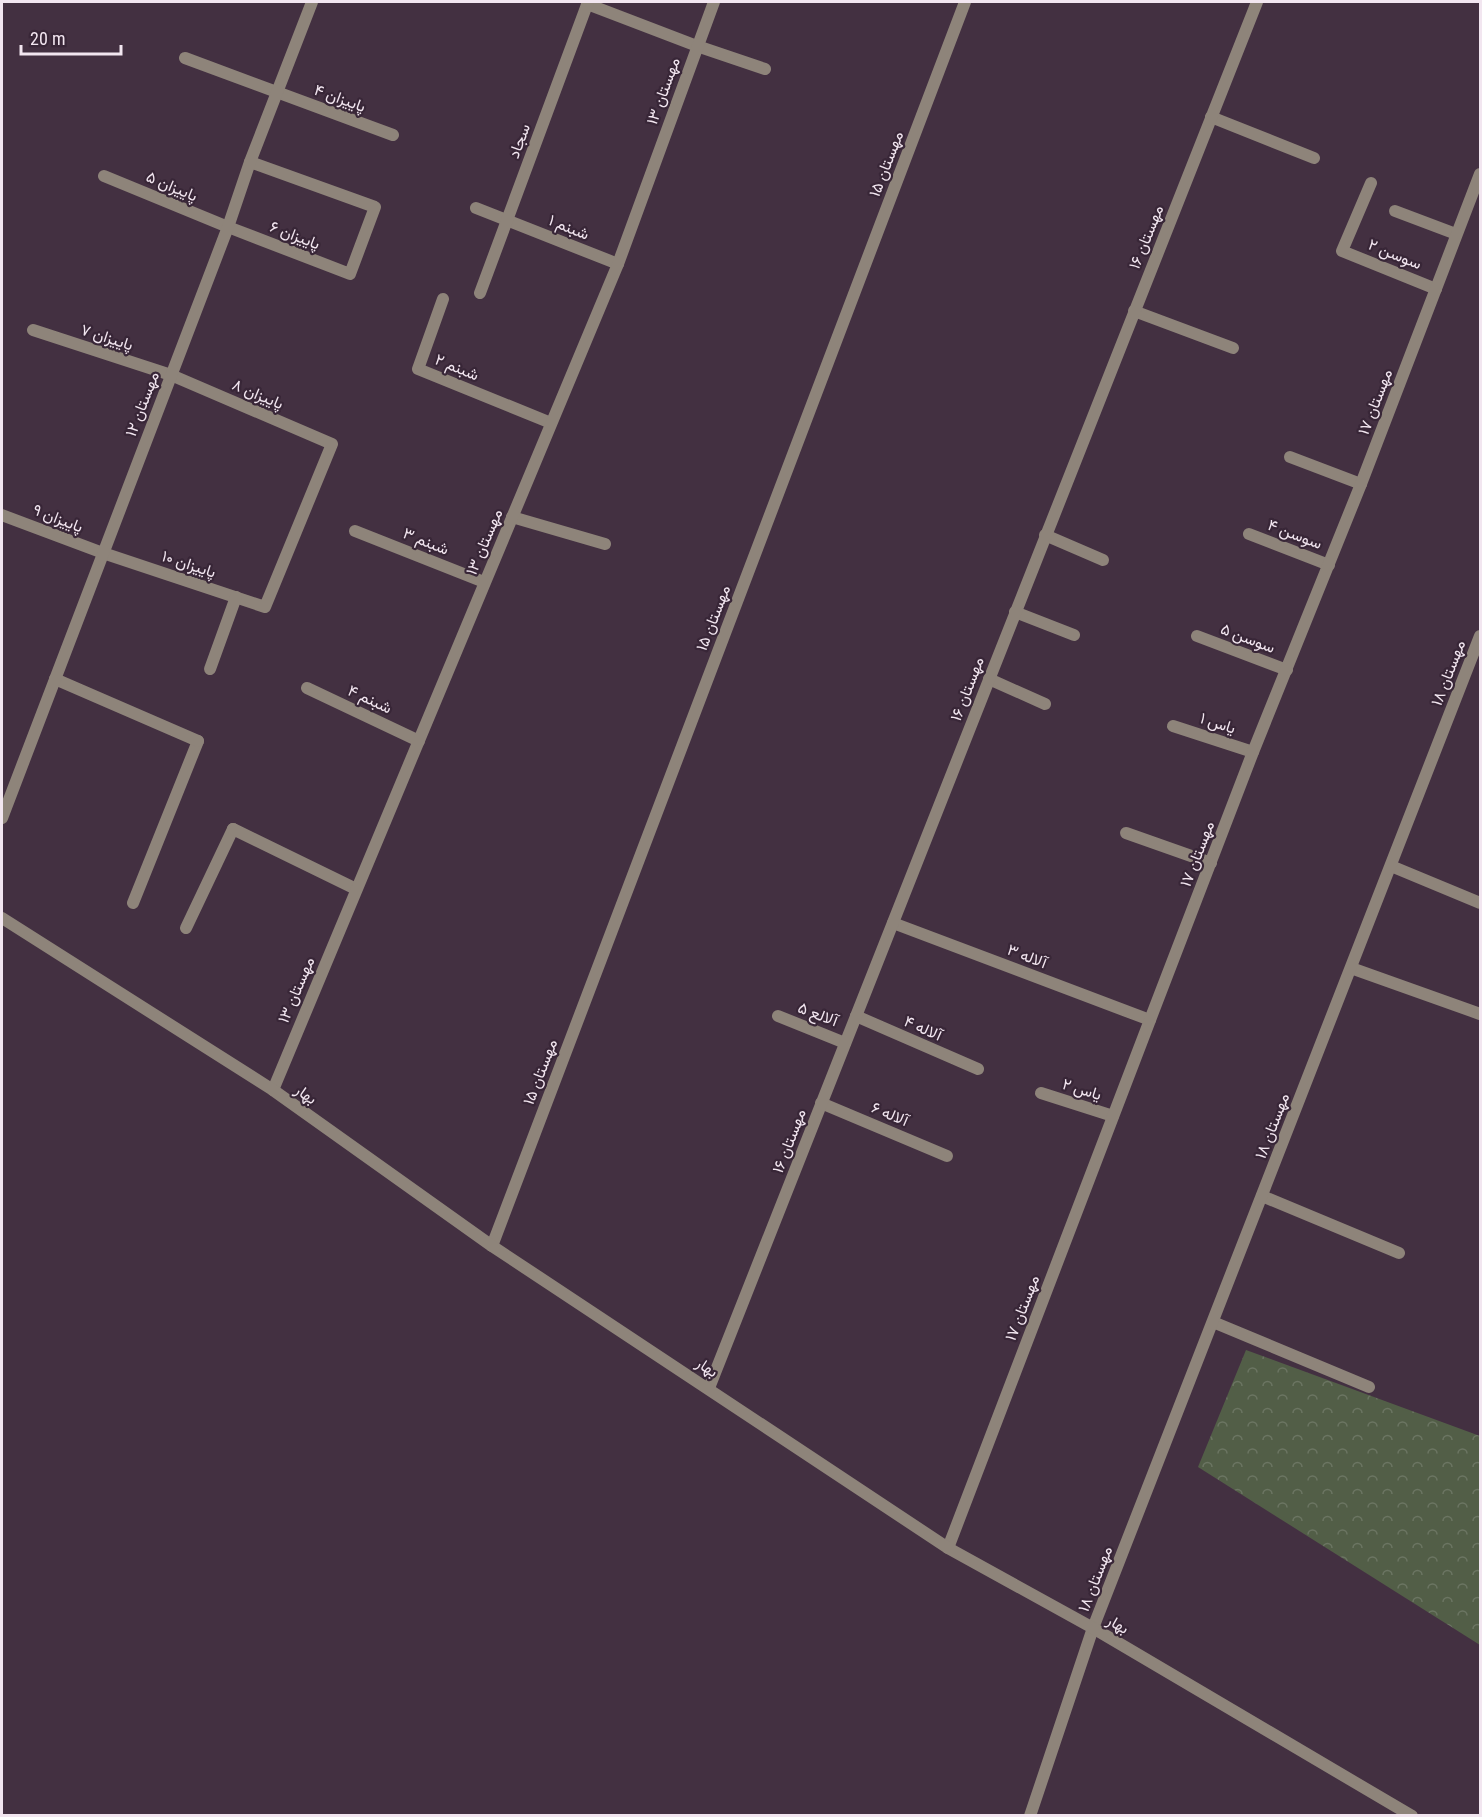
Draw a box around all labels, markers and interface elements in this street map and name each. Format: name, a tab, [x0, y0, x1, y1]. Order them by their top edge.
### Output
scale bar	[21, 18, 122, 56]
text: 20 m	[30, 28, 65, 49]
street label: مهستان ۱۳	[642, 55, 685, 127]
street label: پاییزان ۴	[311, 80, 368, 118]
street label: سجاد	[504, 121, 534, 161]
street label: مهستان ۱۵	[865, 128, 908, 200]
street label: پاییزان ۵	[143, 167, 200, 207]
street label: مهستان ۱۶	[1125, 202, 1168, 272]
street label: شبنم ۱	[546, 210, 592, 245]
street label: پاییزان ۶	[267, 217, 323, 255]
street label: سوسن ۲	[1365, 235, 1424, 274]
street label: پاییزان ۷	[78, 320, 136, 356]
street label: شبنم ۲	[432, 350, 482, 385]
street label: مهستان ۱۷	[1354, 366, 1397, 438]
street label: مهستان ۱۲	[121, 369, 164, 439]
street label: پاییزان ۸	[229, 375, 286, 415]
street label: پاییزان ۹	[30, 500, 86, 538]
street label: مهستان ۱۳	[462, 506, 507, 578]
street label: سوسن ۴	[1265, 515, 1325, 554]
street label: شبنم ۳	[400, 523, 452, 560]
street label: پاییزان ۱۰	[159, 546, 218, 584]
street label: مهستان ۱۵	[692, 582, 735, 654]
street label: سوسن ۵	[1218, 619, 1278, 658]
street label: مهستان ۱۸	[1427, 637, 1470, 709]
street label: مهستان ۱۶	[946, 654, 989, 724]
street label: شبنم ۴	[344, 681, 395, 718]
street label: یاس ۱	[1197, 708, 1238, 739]
street label: مهستان ۱۷	[1176, 818, 1219, 890]
street label: آلاله ۳	[1004, 940, 1051, 973]
street label: مهستان ۱۳	[274, 954, 319, 1026]
street label: آلالع ۵	[795, 998, 842, 1033]
street label: آلاله ۴	[901, 1011, 946, 1045]
street label: مهستان ۱۵	[519, 1036, 562, 1108]
street label: یاس ۲	[1060, 1074, 1104, 1105]
street label: بهار	[290, 1079, 321, 1109]
street label: مهستان ۱۸	[1251, 1090, 1294, 1162]
street label: آلاله ۶	[869, 1098, 913, 1131]
street label: مهستان ۱۶	[768, 1106, 811, 1176]
street label: مهستان ۱۷	[1001, 1272, 1044, 1344]
street label: بهار	[691, 1352, 722, 1382]
street label: مهستان ۱۸	[1074, 1543, 1117, 1615]
street label: بهار	[1102, 1610, 1132, 1639]

